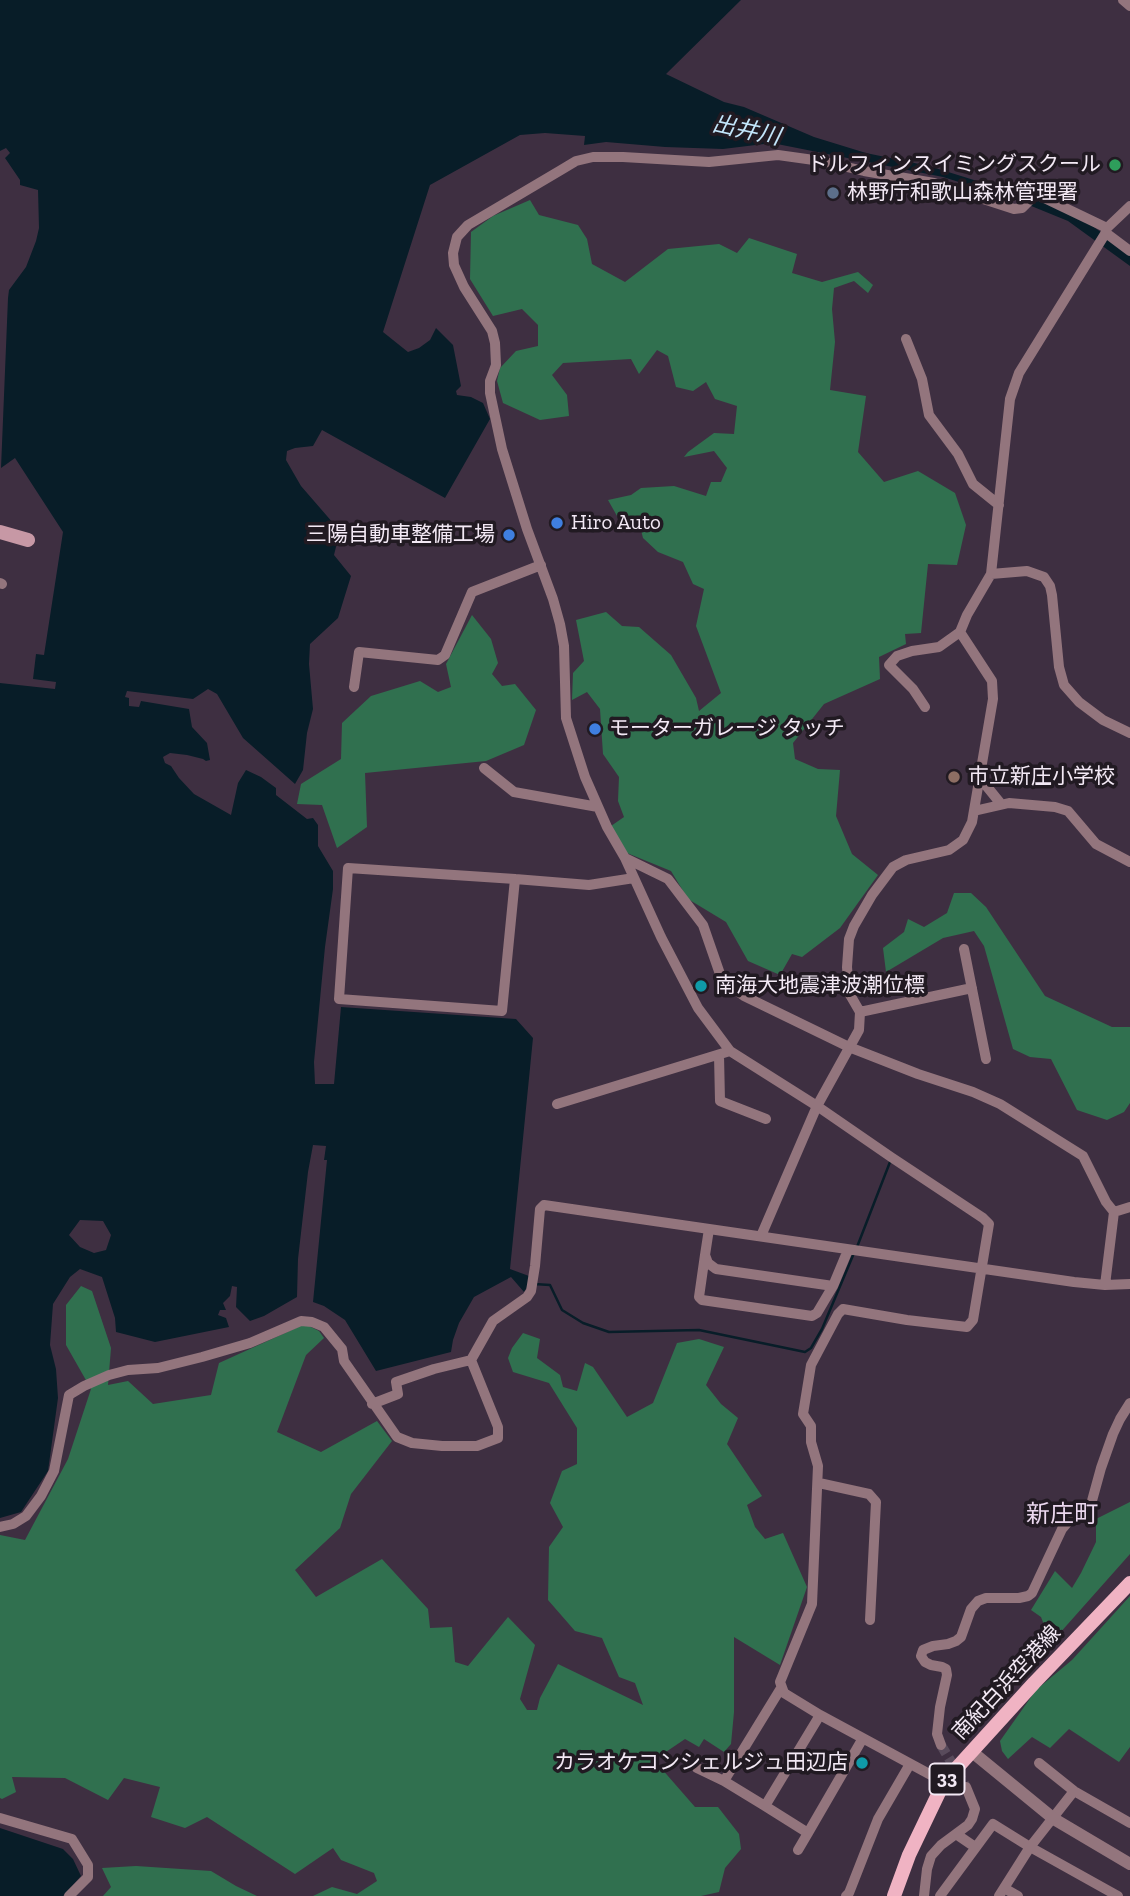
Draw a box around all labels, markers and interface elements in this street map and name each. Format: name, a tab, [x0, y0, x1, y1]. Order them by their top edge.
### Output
water label: 出井川	[709, 110, 783, 152]
place label: ドルフィンスイミングスクール	[807, 152, 1101, 178]
marker: ドルフィンスイミングスクール	[1107, 157, 1123, 173]
place label: 林野庁和歌山森林管理署	[847, 180, 1078, 206]
marker: 林野庁和歌山森林管理署	[825, 185, 841, 201]
place label: Hiro Auto	[571, 510, 661, 536]
marker: Hiro Auto	[549, 515, 565, 531]
place label: 三陽自動車整備工場	[306, 522, 495, 548]
marker: 三陽自動車整備工場	[501, 527, 517, 543]
place label: モーターガレージ タッチ	[609, 716, 845, 742]
marker: モーターガレージ タッチ	[587, 721, 603, 737]
place label: 市立新庄小学校	[968, 764, 1115, 790]
marker: 市立新庄小学校	[946, 769, 962, 785]
place label: 南海大地震津波潮位標	[715, 973, 925, 999]
marker: 南海大地震津波潮位標	[693, 978, 709, 994]
district label: 新庄町	[1026, 1501, 1098, 1529]
street label: 南紀白浜空港線	[948, 1621, 1066, 1745]
place label: カラオケコンシェルジュ田辺店	[554, 1750, 848, 1776]
marker: カラオケコンシェルジュ田辺店	[854, 1755, 870, 1771]
road number: 33	[930, 1764, 964, 1794]

